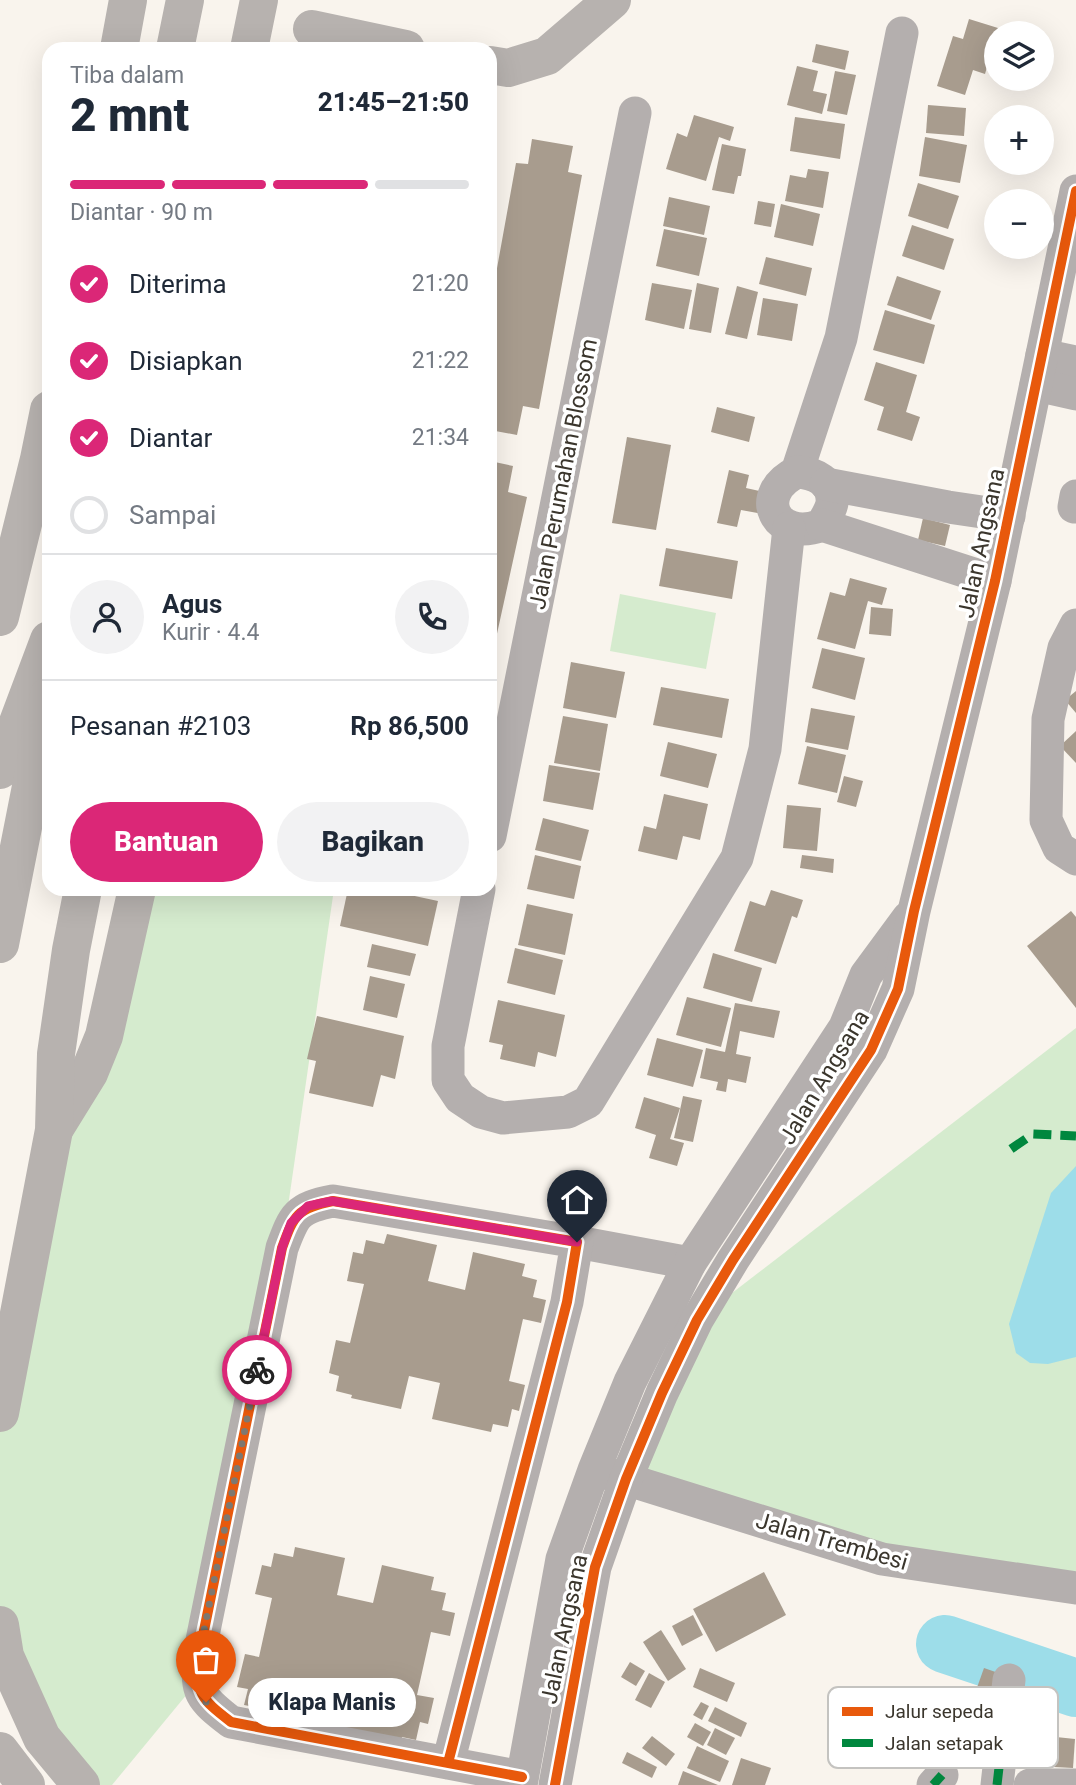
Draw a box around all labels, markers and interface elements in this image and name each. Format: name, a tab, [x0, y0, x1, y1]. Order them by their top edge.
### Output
map controls	[984, 21, 1054, 259]
button: layers	[984, 21, 1054, 91]
text: Tiba dalam	[70, 62, 184, 89]
text: 21:45–21:50	[318, 87, 469, 117]
text: 2 mnt	[70, 88, 189, 142]
button: +	[984, 105, 1054, 175]
button: −	[984, 189, 1054, 259]
text: Diantar · 90 m	[70, 199, 213, 226]
icon: check	[70, 265, 108, 303]
text: Diterima	[129, 269, 227, 299]
text: 21:20	[412, 270, 469, 297]
street label: Jalan Perumahan Blossom	[524, 336, 603, 612]
icon: check	[70, 342, 108, 380]
text: Disiapkan	[129, 346, 243, 376]
text: 21:22	[412, 347, 469, 374]
icon: check	[70, 419, 108, 457]
text: Diantar	[129, 423, 212, 453]
text: 21:34	[412, 424, 469, 451]
street label: Jalan Angsana	[952, 466, 1010, 620]
text: Sampai	[129, 500, 216, 530]
button: person	[70, 580, 144, 654]
button: phone	[395, 580, 469, 654]
text: Agus	[162, 589, 222, 619]
text: Kurir · 4.4	[162, 619, 259, 646]
text: Pesanan #2103	[70, 711, 251, 741]
text: Rp 86,500	[350, 711, 469, 741]
button: Bantuan	[70, 802, 263, 882]
button: Bagikan	[277, 802, 469, 882]
street label: Jalan Angsana	[774, 1005, 875, 1149]
pin	[547, 1170, 607, 1242]
icon: home	[558, 1181, 596, 1219]
courier	[222, 1335, 292, 1405]
icon: bike	[238, 1351, 276, 1389]
street label: Jalan Trembesi	[753, 1507, 911, 1576]
street label: Jalan Angsana	[535, 1552, 593, 1706]
pin	[176, 1630, 236, 1702]
icon: bag	[187, 1641, 225, 1679]
callout: Klapa Manis	[248, 1678, 416, 1726]
legend	[828, 1687, 1058, 1768]
text: Klapa Manis	[268, 1689, 396, 1716]
text: Jalur sepeda	[885, 1700, 994, 1723]
text: Jalan setapak	[885, 1732, 1003, 1755]

